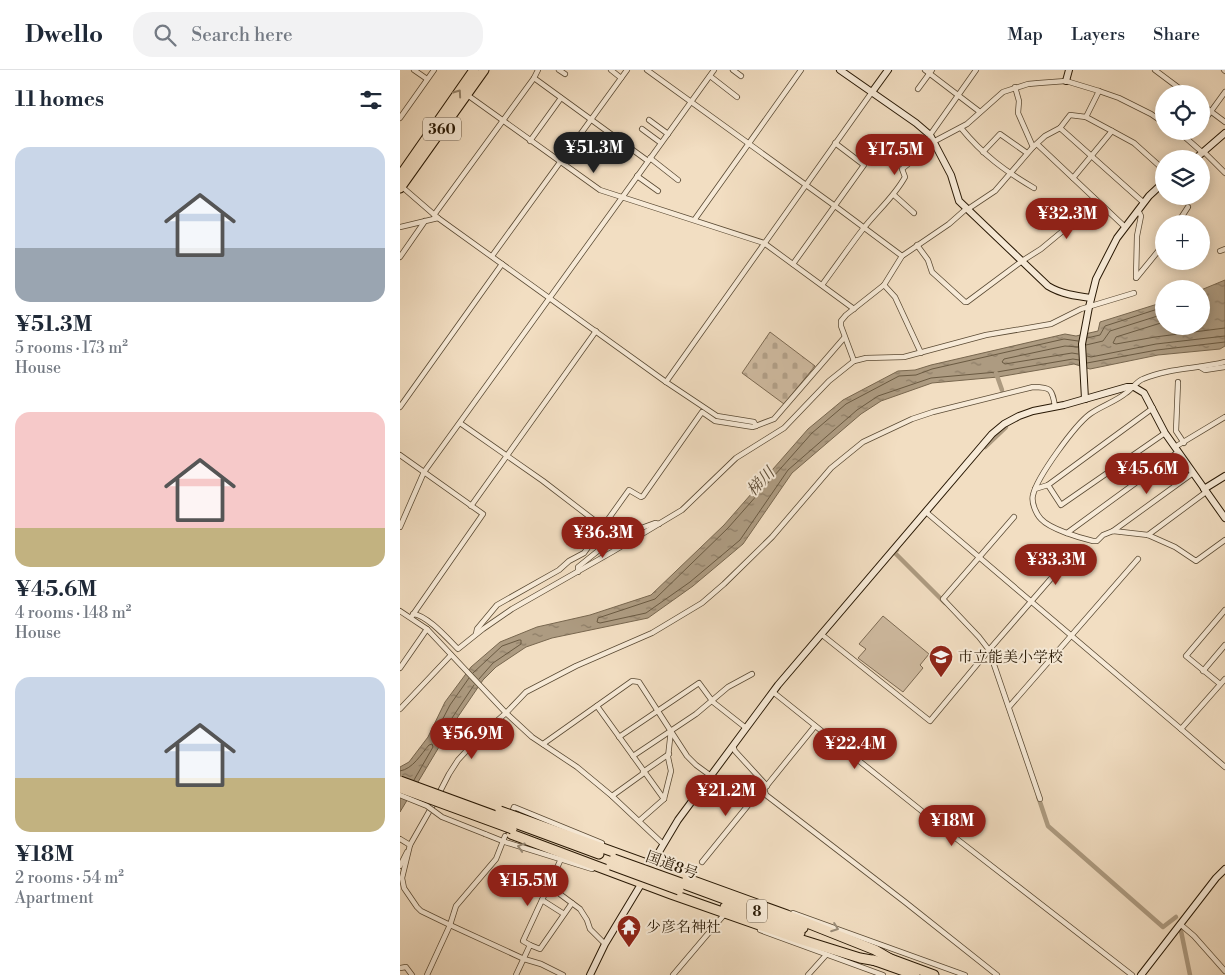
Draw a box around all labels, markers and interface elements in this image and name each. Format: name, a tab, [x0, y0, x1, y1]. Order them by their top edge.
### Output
search box	[133, 12, 483, 57]
text: Dwello	[25, 20, 103, 50]
icon: search	[151, 21, 179, 49]
text: Search here	[191, 23, 293, 47]
text: Map	[1008, 23, 1043, 46]
text: Layers	[1071, 23, 1125, 46]
text: Share	[1153, 23, 1200, 46]
map controls	[1155, 85, 1210, 335]
button: locate	[1155, 85, 1210, 140]
icon: filters	[357, 86, 385, 114]
text: 11 homes	[15, 87, 104, 113]
one-way arrow	[452, 89, 461, 98]
road number: 360	[423, 118, 461, 140]
pin: ¥51.3M	[553, 132, 635, 174]
pin: ¥17.5M	[854, 134, 936, 176]
text: ¥51.3M	[565, 138, 623, 158]
text: ¥17.5M	[867, 140, 923, 160]
button: layers	[1155, 150, 1210, 205]
icon: home	[155, 180, 245, 270]
pin: ¥32.3M	[1026, 198, 1108, 240]
text: ¥32.3M	[1037, 204, 1097, 224]
button: +	[1155, 215, 1210, 270]
button: −	[1155, 280, 1210, 335]
text: ¥51.3M	[15, 312, 92, 338]
text: 5 rooms · 173 m²	[15, 338, 128, 358]
text: House	[15, 358, 61, 378]
icon: home	[155, 445, 245, 535]
pin: ¥45.6M	[1106, 452, 1188, 495]
text: ¥45.6M	[1116, 459, 1178, 479]
water label: 梯川	[742, 462, 780, 500]
pin: ¥36.3M	[562, 516, 644, 559]
text: ¥36.3M	[573, 523, 633, 543]
pin: ¥33.3M	[1015, 544, 1097, 586]
text: ¥33.3M	[1026, 550, 1086, 570]
text: ¥45.6M	[15, 577, 97, 603]
text: 4 rooms · 148 m²	[15, 603, 131, 623]
text: House	[15, 623, 61, 643]
school or university icon: 市立能美小学校	[928, 644, 954, 678]
place label: 市立能美小学校	[958, 648, 1063, 667]
icon: home	[155, 710, 245, 800]
pin: ¥56.9M	[431, 718, 513, 760]
text: ¥56.9M	[441, 724, 503, 744]
pin: ¥22.4M	[814, 728, 896, 770]
text: ¥22.4M	[824, 734, 886, 754]
pin: ¥21.2M	[685, 774, 767, 817]
text: ¥21.2M	[696, 781, 756, 801]
pin: ¥18M	[922, 804, 982, 847]
text: ¥18M	[930, 811, 974, 831]
text: ¥18M	[15, 842, 74, 868]
one-way arrow	[517, 842, 525, 852]
street label: 国道8号	[643, 847, 701, 884]
pin: ¥15.5M	[487, 864, 569, 907]
text: 2 rooms · 54 m²	[15, 868, 124, 888]
text: ¥15.5M	[499, 871, 558, 891]
text: Apartment	[15, 888, 94, 908]
road number: 8	[747, 899, 767, 922]
temple icon: 少彦名神社	[616, 914, 642, 948]
place label: 少彦名神社	[646, 918, 721, 937]
one-way arrow	[831, 922, 839, 932]

